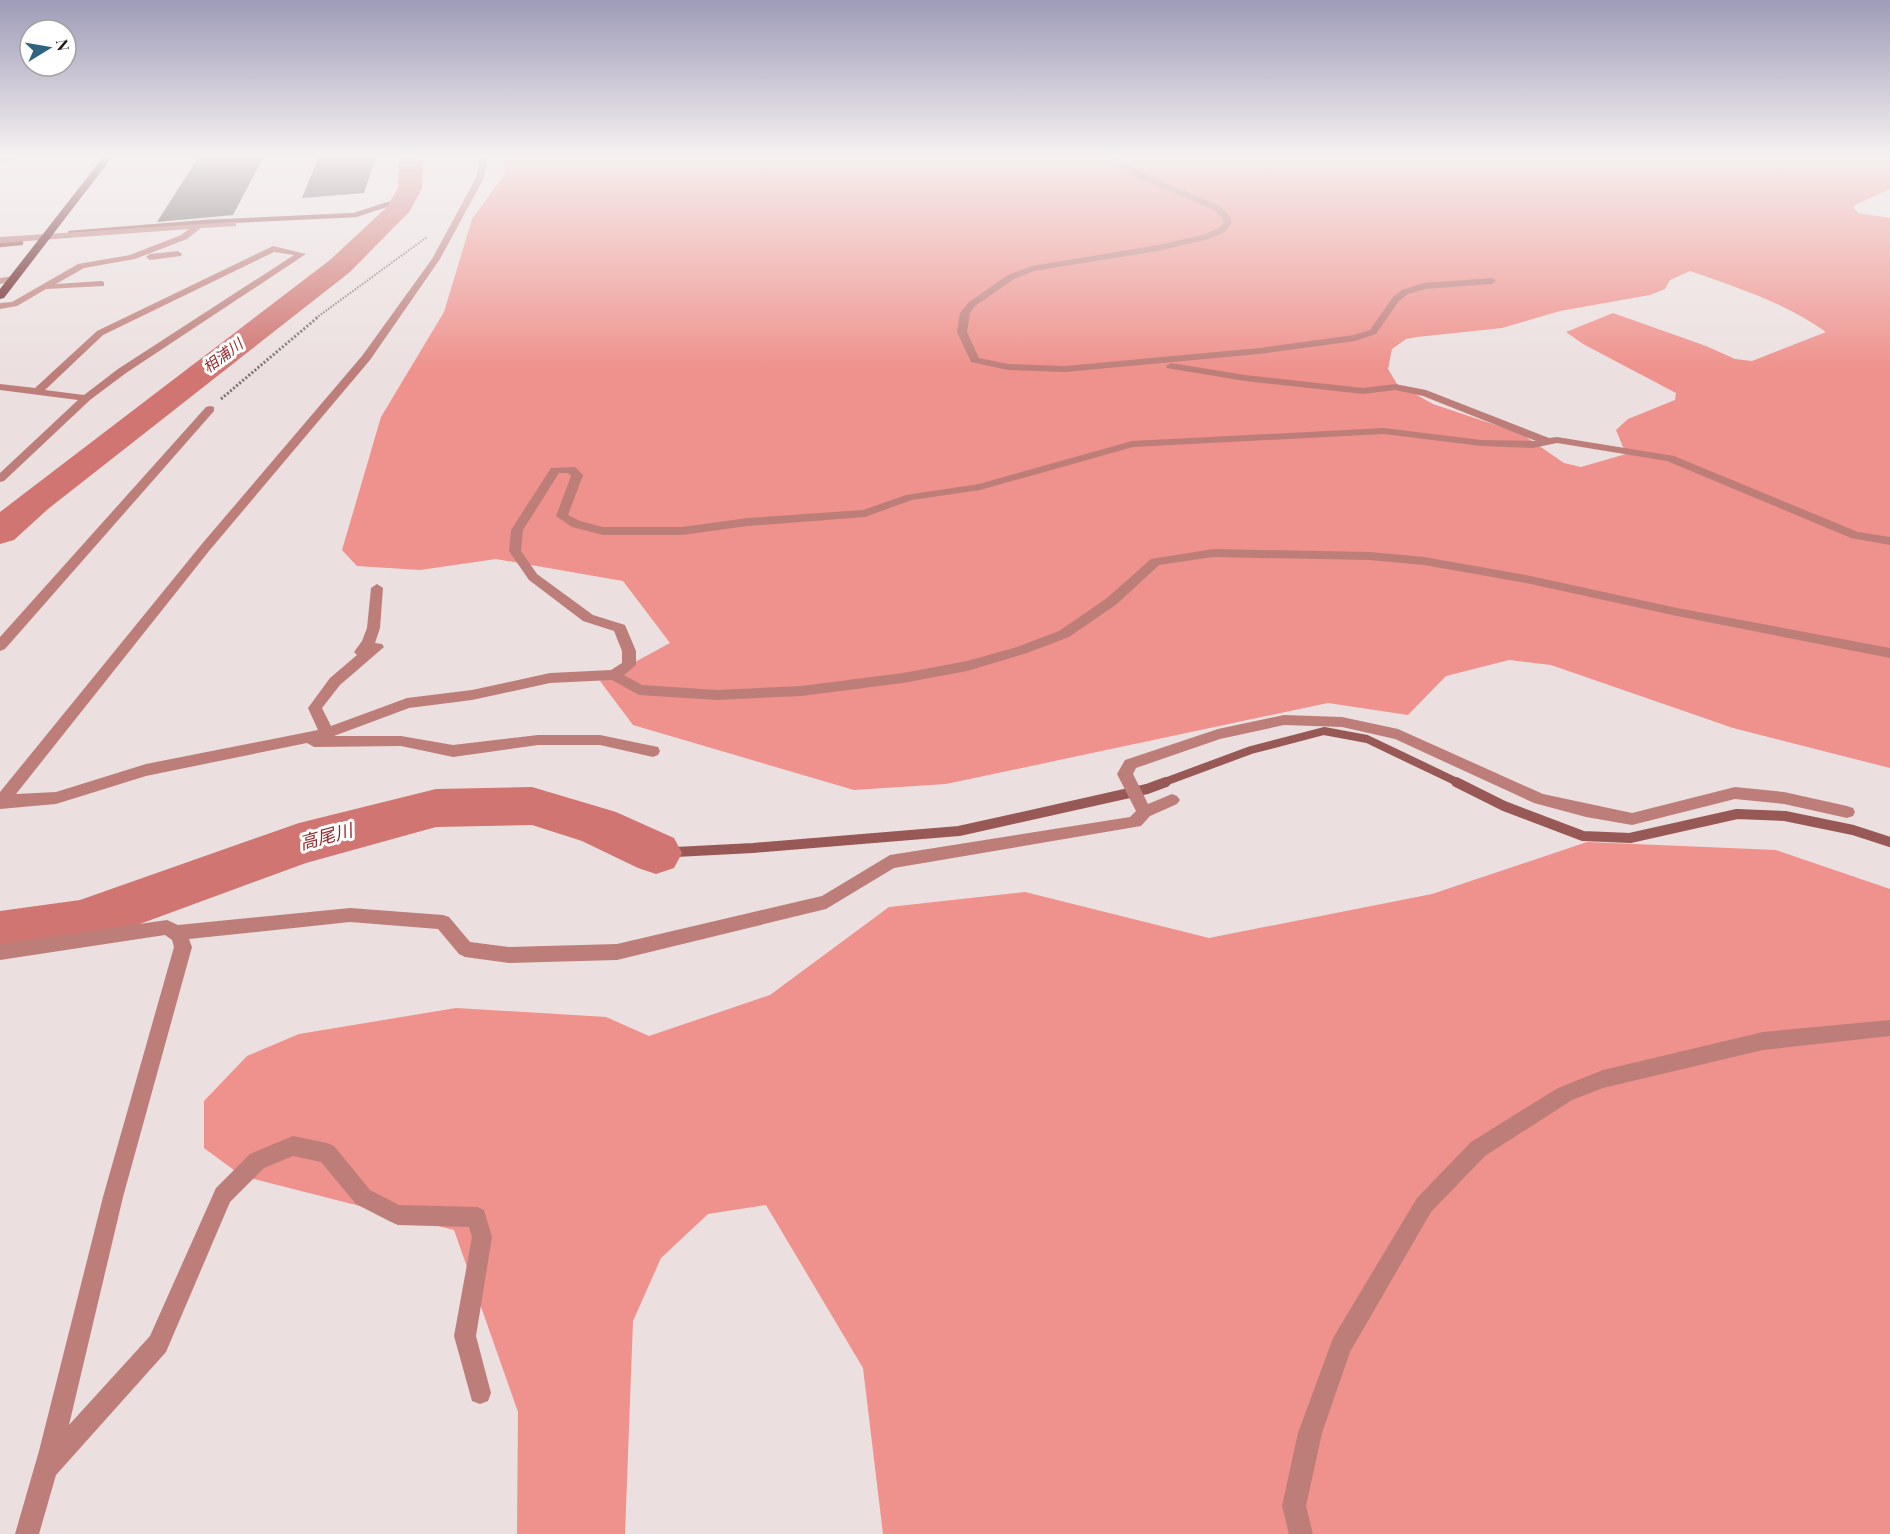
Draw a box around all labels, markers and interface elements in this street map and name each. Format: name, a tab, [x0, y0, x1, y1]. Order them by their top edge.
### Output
north arrow	[18, 18, 78, 78]
text: N	[52, 37, 75, 53]
water label: 相浦川	[198, 332, 248, 377]
water label: 高尾川	[297, 817, 357, 855]

